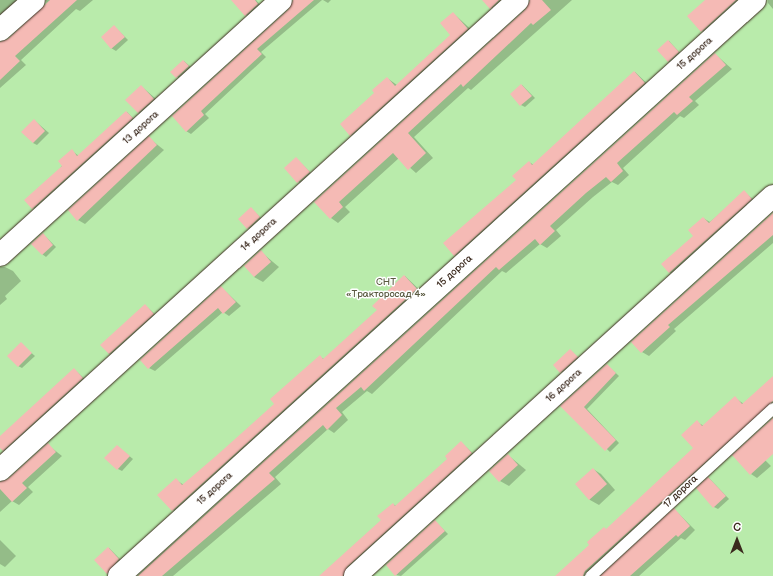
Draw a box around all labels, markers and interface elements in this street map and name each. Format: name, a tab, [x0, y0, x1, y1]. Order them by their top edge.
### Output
street label: 15 дорога	[675, 35, 715, 73]
street label: 13 дорога	[120, 109, 162, 147]
street label: 14 дорога	[238, 216, 280, 254]
street label: 15 дорога	[435, 253, 475, 291]
park label: СНТ «Тракторосад 4»	[346, 276, 426, 300]
street label: 16 дорога	[543, 367, 585, 405]
street label: 15 дорога	[195, 470, 235, 508]
street label: 17 дорога	[661, 473, 701, 511]
north arrow	[717, 520, 757, 560]
text: С	[733, 521, 741, 534]

